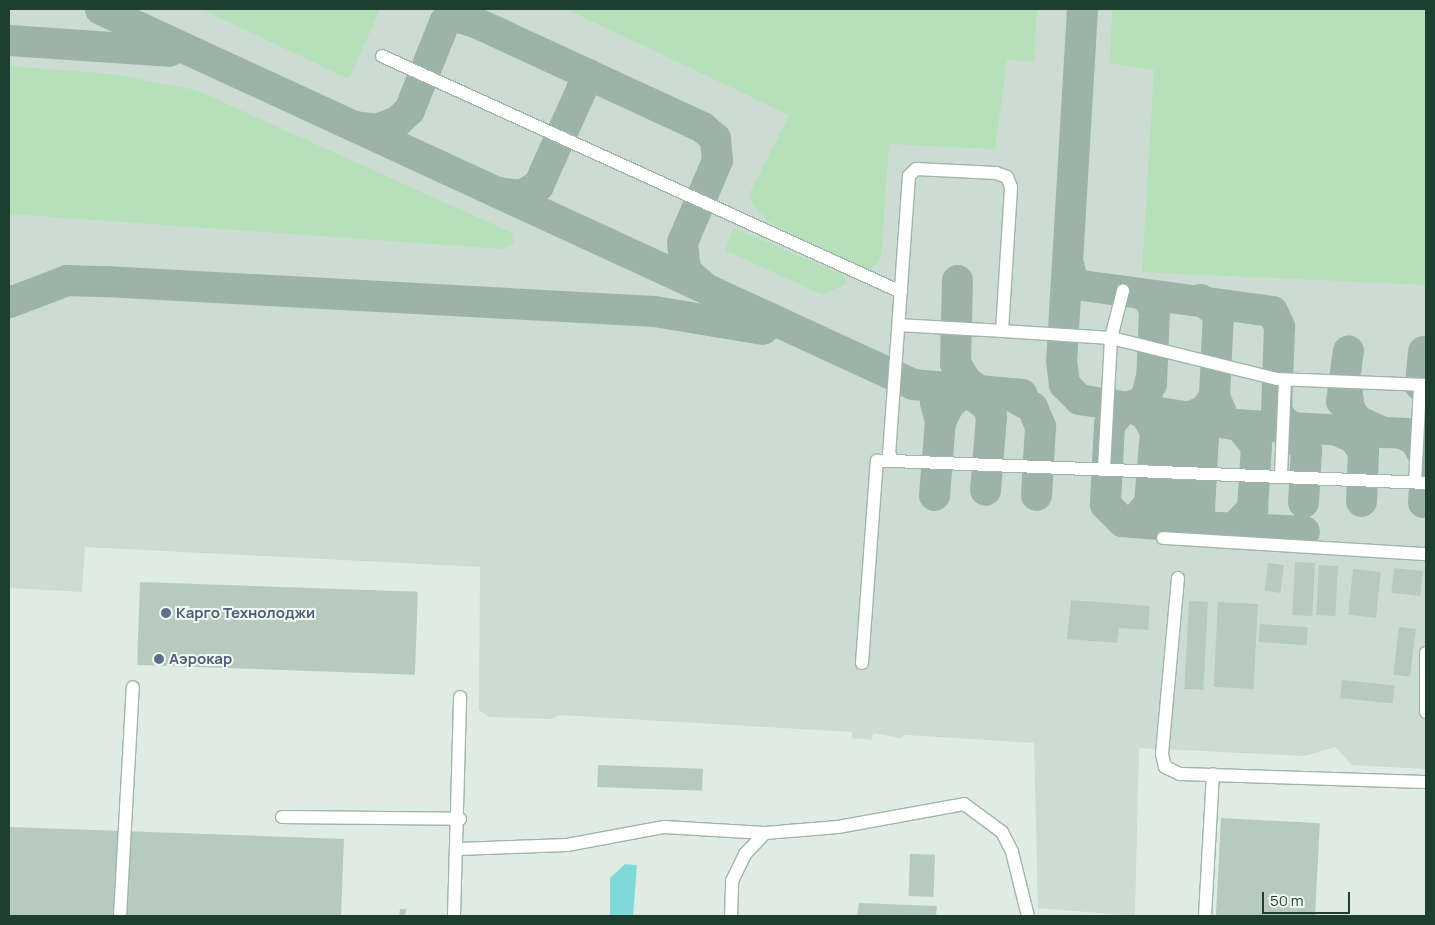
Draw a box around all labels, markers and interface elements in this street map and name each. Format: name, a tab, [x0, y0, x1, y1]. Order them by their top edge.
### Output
place label: Карго Технолоджи	[176, 604, 315, 622]
marker: Карго Технолоджи	[160, 607, 172, 619]
place label: Аэрокар	[169, 650, 232, 668]
marker: Аэрокар	[153, 653, 165, 665]
scale bar	[1265, 882, 1352, 914]
text: 50 m	[1270, 890, 1304, 911]

